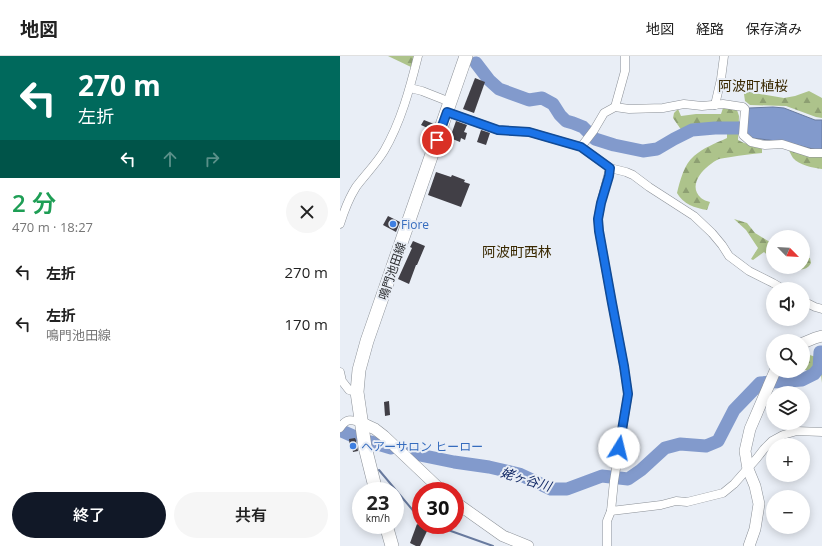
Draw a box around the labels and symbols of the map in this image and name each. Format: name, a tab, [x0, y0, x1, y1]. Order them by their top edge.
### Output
district label: 阿波町植桜	[718, 76, 788, 95]
pin	[420, 123, 454, 157]
place label: Fiore	[401, 216, 429, 233]
marker: Fiore	[388, 219, 398, 229]
north arrow	[766, 230, 810, 274]
street label: 鳴門池田線	[374, 240, 410, 302]
district label: 阿波町西林	[482, 242, 552, 261]
position arrow	[598, 427, 640, 469]
place label: ヘアーサロン ヒーロー	[361, 438, 483, 455]
marker: ヘアーサロン ヒーロー	[348, 441, 358, 451]
water label: 姥ヶ谷川	[498, 463, 555, 496]
speed limit sign: 30	[412, 482, 464, 534]

